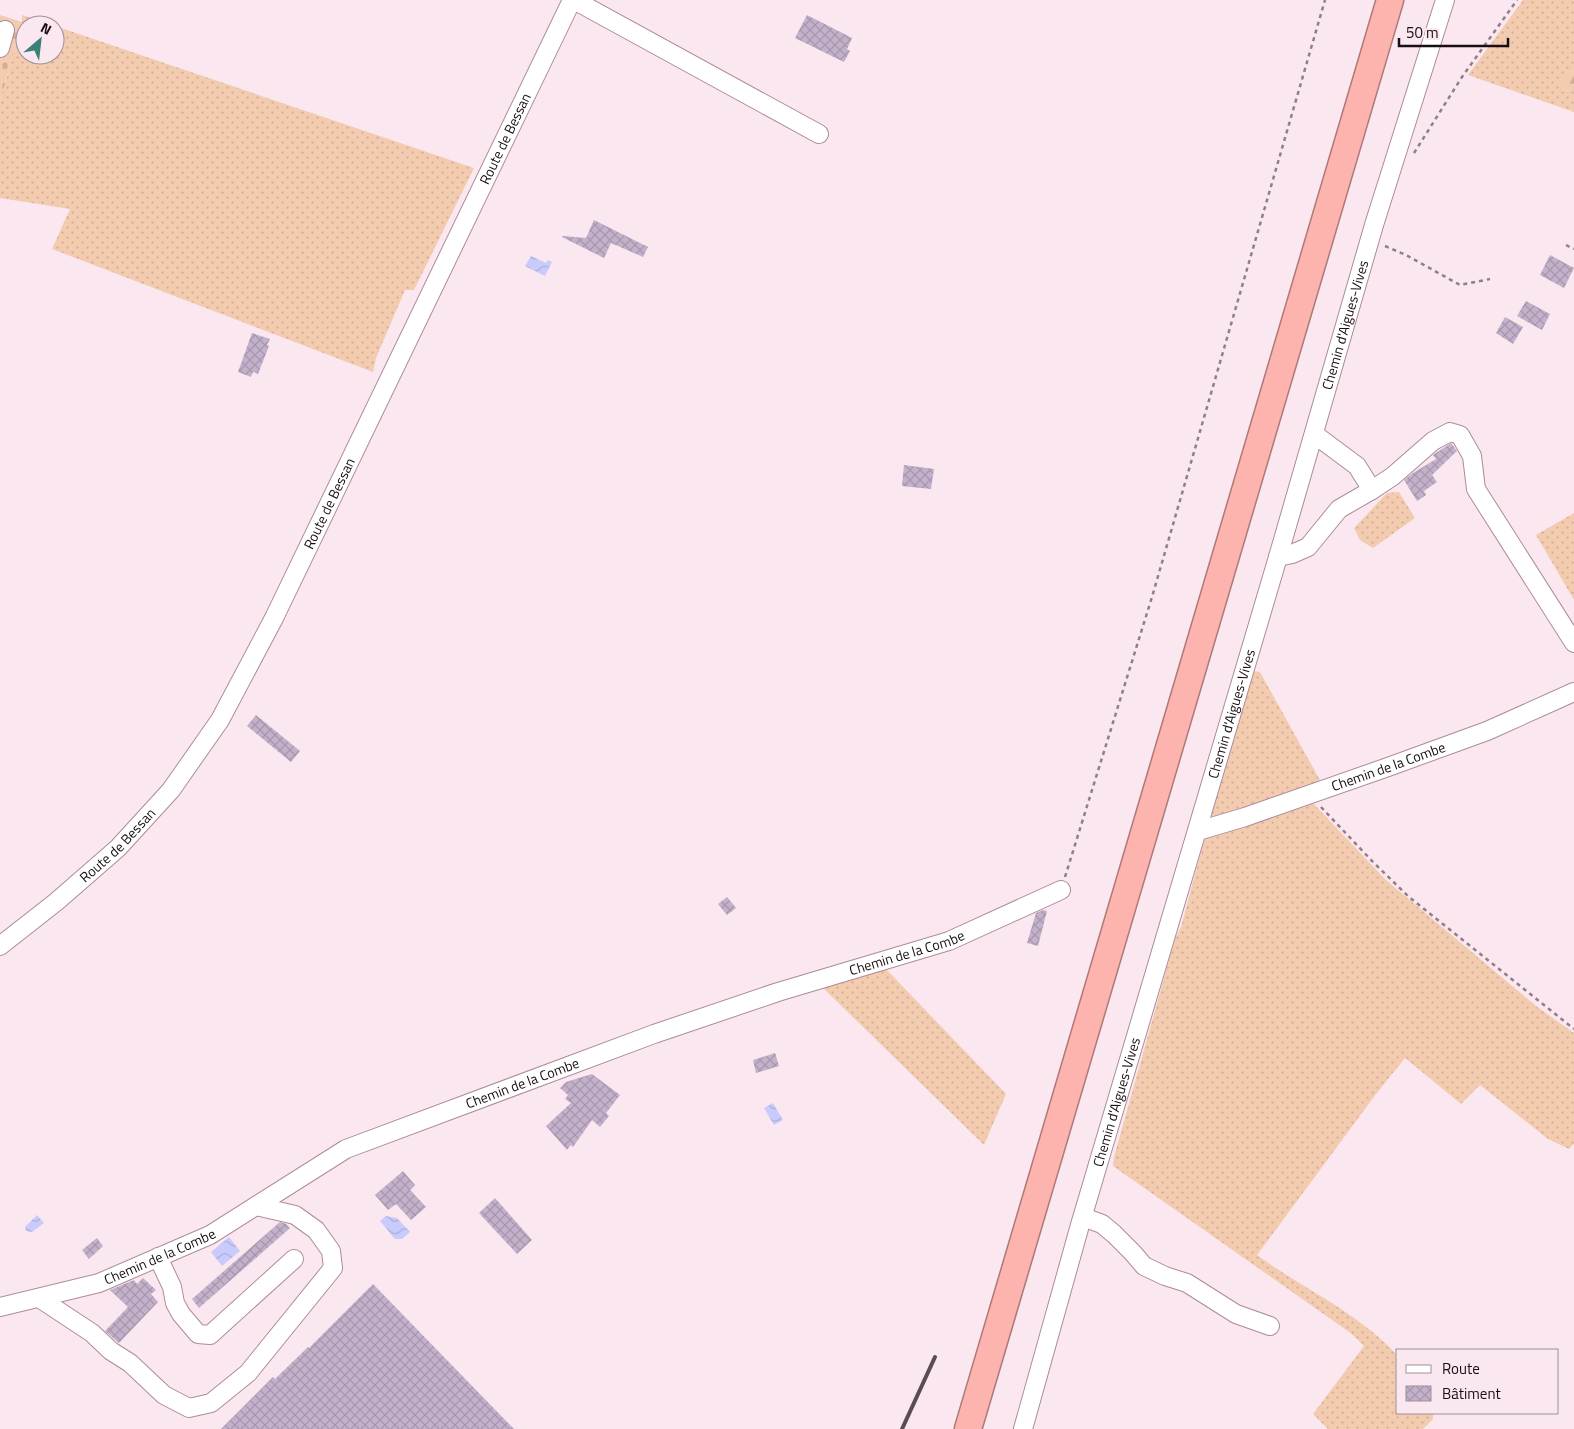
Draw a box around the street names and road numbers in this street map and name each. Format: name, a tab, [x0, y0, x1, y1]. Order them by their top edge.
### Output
street label: Route de Bessan	[474, 89, 536, 188]
street label: Chemin d'Aigues-Vives	[1316, 258, 1373, 392]
street label: Route de Bessan	[298, 454, 360, 553]
street label: Chemin d'Aigues-Vives	[1202, 646, 1260, 781]
street label: Chemin de la Combe	[1328, 736, 1448, 796]
street label: Route de Bessan	[75, 803, 160, 887]
street label: Chemin de la Combe	[847, 924, 968, 980]
street label: Chemin d'Aigues-Vives	[1087, 1035, 1145, 1169]
street label: Chemin de la Combe	[463, 1052, 582, 1113]
street label: Chemin de la Combe	[100, 1223, 220, 1290]

